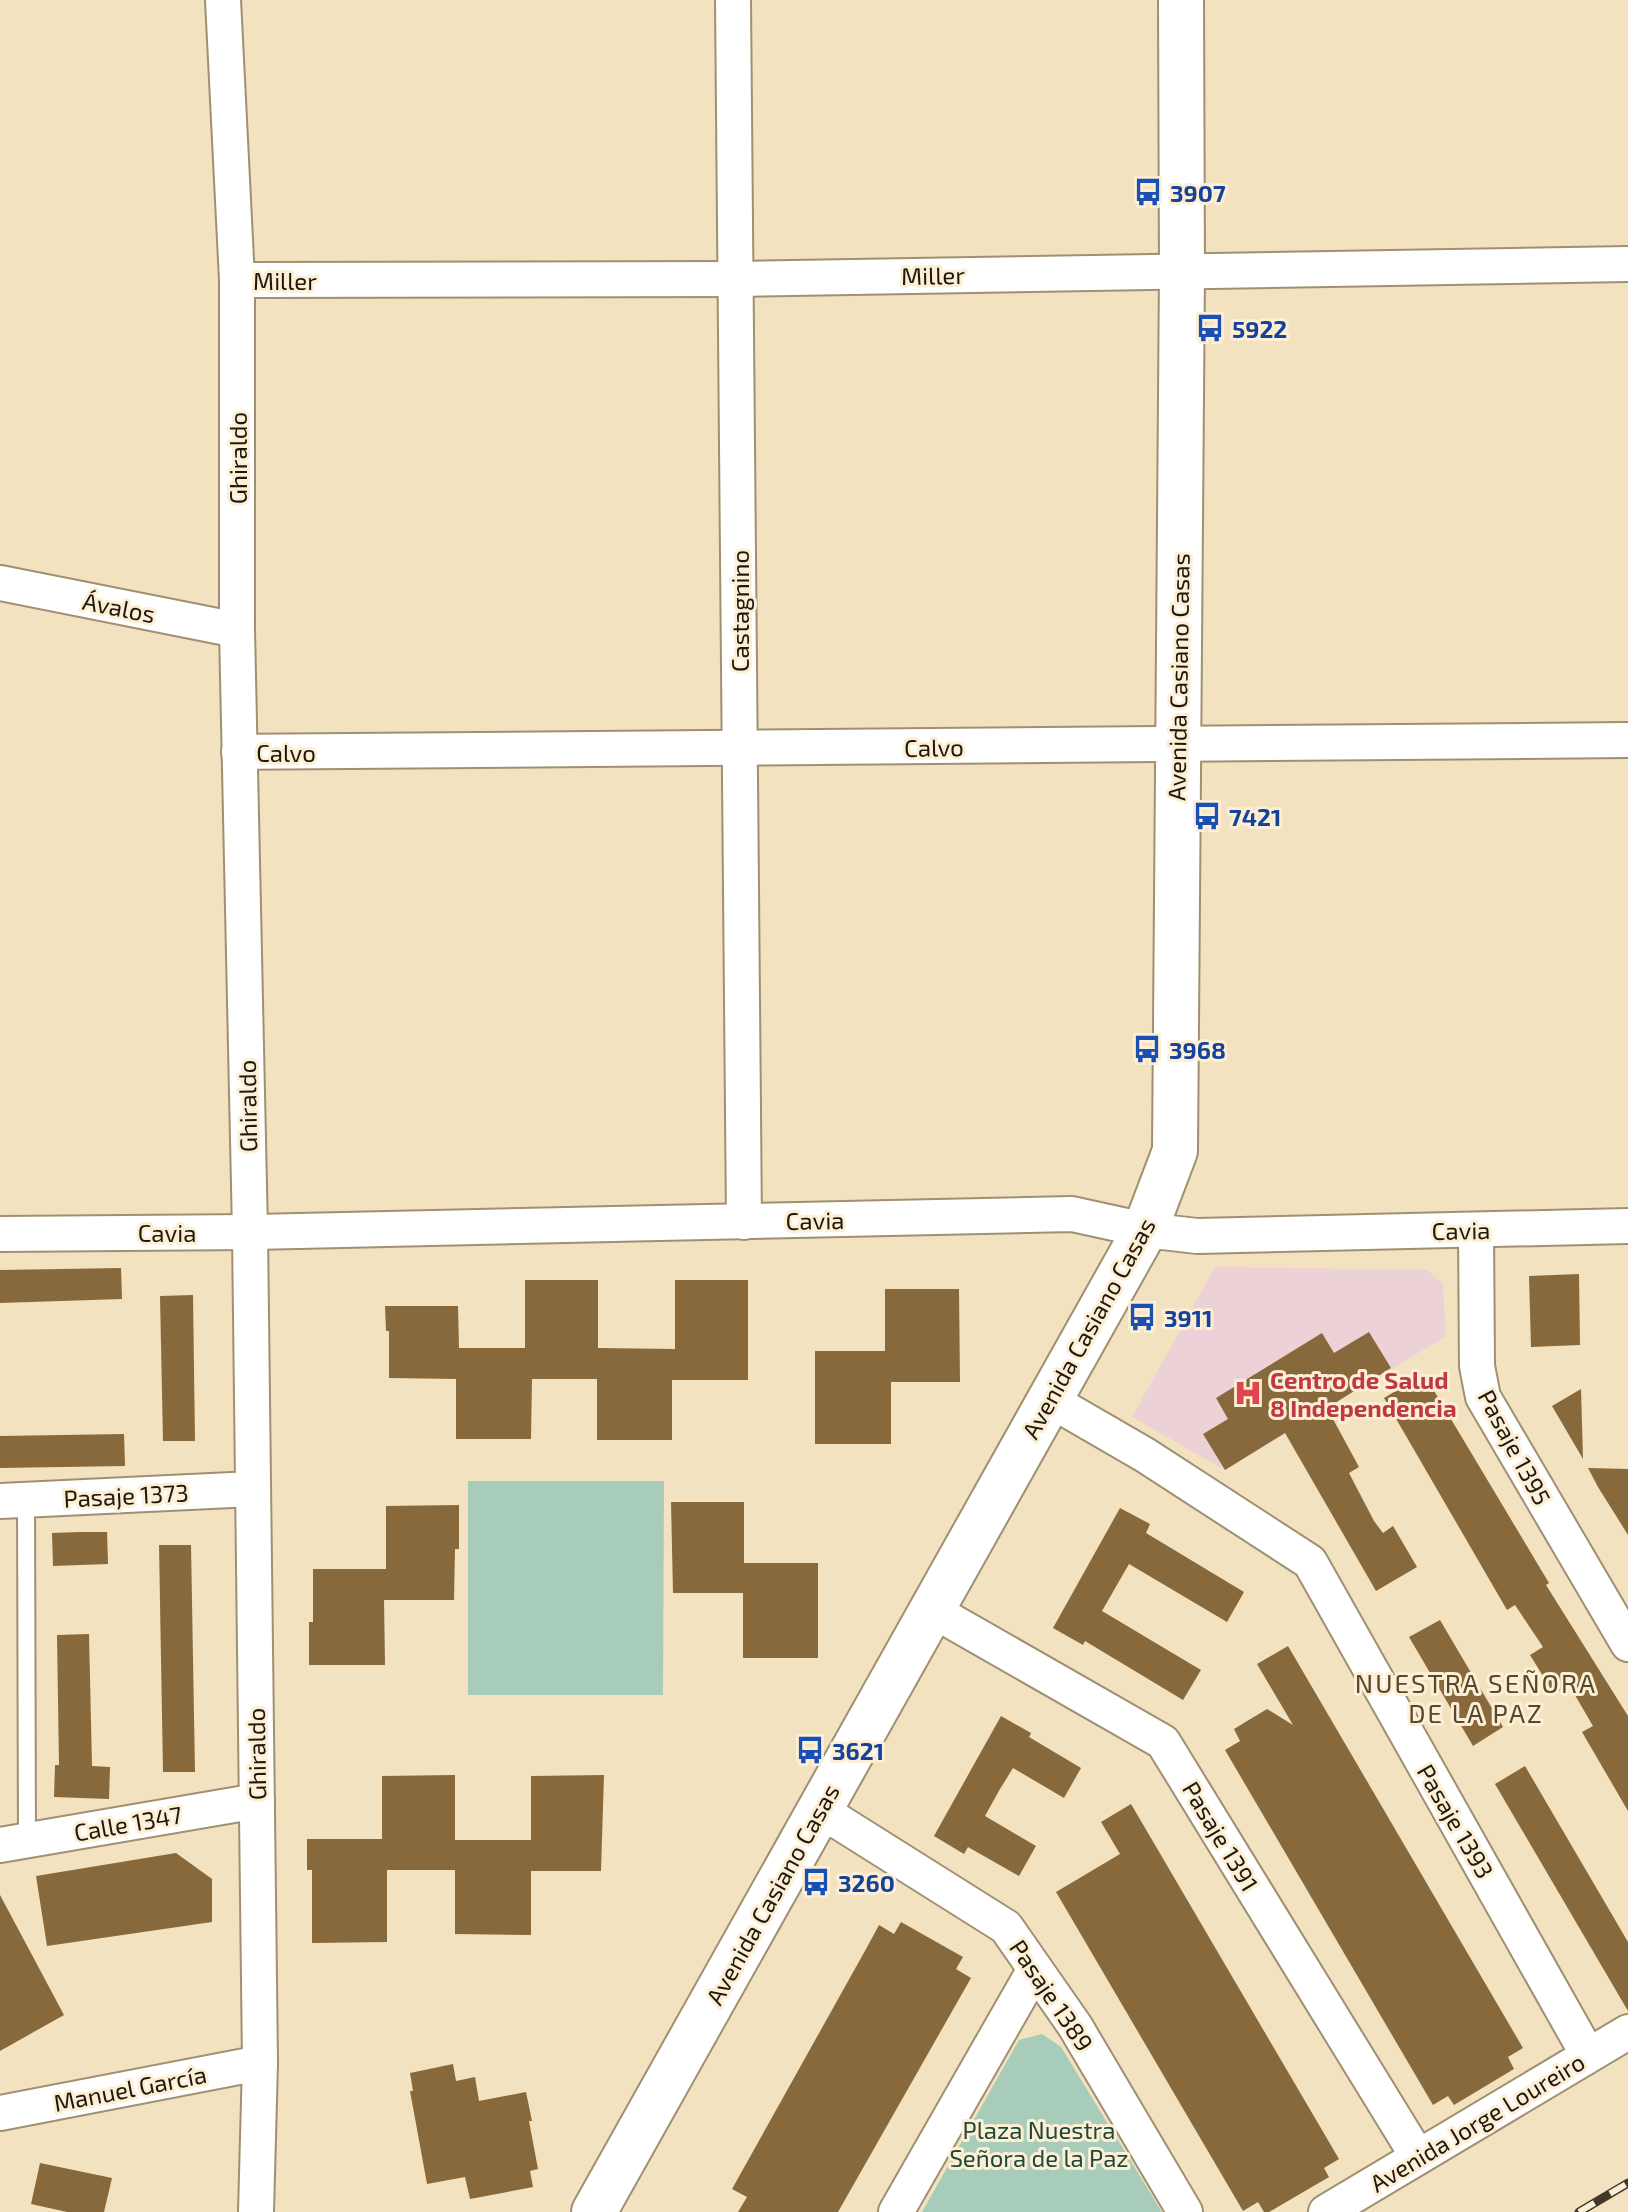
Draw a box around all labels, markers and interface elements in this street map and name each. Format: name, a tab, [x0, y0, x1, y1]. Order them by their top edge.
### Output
bus stop icon: 3907	[1133, 177, 1163, 207]
place label: 3907	[1170, 178, 1226, 207]
street label: Miller	[901, 260, 966, 290]
street label: Miller	[253, 266, 317, 295]
bus stop icon: 5922	[1195, 313, 1225, 343]
place label: 5922	[1232, 314, 1287, 343]
street label: Ghiraldo	[223, 412, 252, 504]
street label: Castagnino	[725, 550, 754, 672]
street label: Avenida Casiano Casas	[1161, 553, 1195, 801]
street label: Ávalos	[80, 586, 158, 628]
street label: Calvo	[904, 732, 964, 762]
street label: Calvo	[256, 738, 316, 767]
bus stop icon: 7421	[1192, 801, 1222, 831]
place label: 7421	[1229, 802, 1281, 831]
bus stop icon: 3968	[1132, 1034, 1162, 1064]
place label: 3968	[1169, 1035, 1226, 1064]
street label: Ghiraldo	[232, 1060, 262, 1152]
street label: Cavia	[785, 1205, 845, 1235]
street label: Avenida Casiano Casas	[1015, 1213, 1161, 1443]
street label: Cavia	[1431, 1215, 1491, 1245]
street label: Cavia	[138, 1218, 196, 1247]
bus stop icon: 3911	[1127, 1302, 1157, 1332]
place label: 3911	[1164, 1303, 1213, 1332]
place label: Centro de Salud 8 Independencia	[1270, 1365, 1457, 1422]
hospital icon: Centro de Salud 8 Independencia	[1233, 1378, 1263, 1408]
street label: Pasaje 1395	[1473, 1384, 1557, 1510]
street label: Pasaje 1373	[63, 1477, 189, 1513]
district label: NUESTRA SEÑORA DE LA PAZ	[1355, 1667, 1597, 1728]
street label: Ghiraldo	[241, 1708, 271, 1800]
bus stop icon: 3621	[795, 1735, 825, 1765]
place label: 3621	[832, 1736, 884, 1765]
street label: Pasaje 1393	[1412, 1759, 1500, 1883]
street label: Pasaje 1391	[1177, 1776, 1265, 1896]
street label: Avenida Casiano Casas	[699, 1779, 845, 2009]
street label: Calle 1347	[72, 1799, 184, 1847]
bus stop icon: 3260	[801, 1867, 831, 1897]
place label: 3260	[838, 1868, 895, 1897]
street label: Pasaje 1389	[1004, 1934, 1100, 2056]
street label: Avenida Jorge Loureiro	[1364, 2046, 1590, 2198]
street label: Manuel García	[51, 2059, 209, 2117]
park label: Plaza Nuestra Señora de la Paz	[949, 2115, 1129, 2172]

